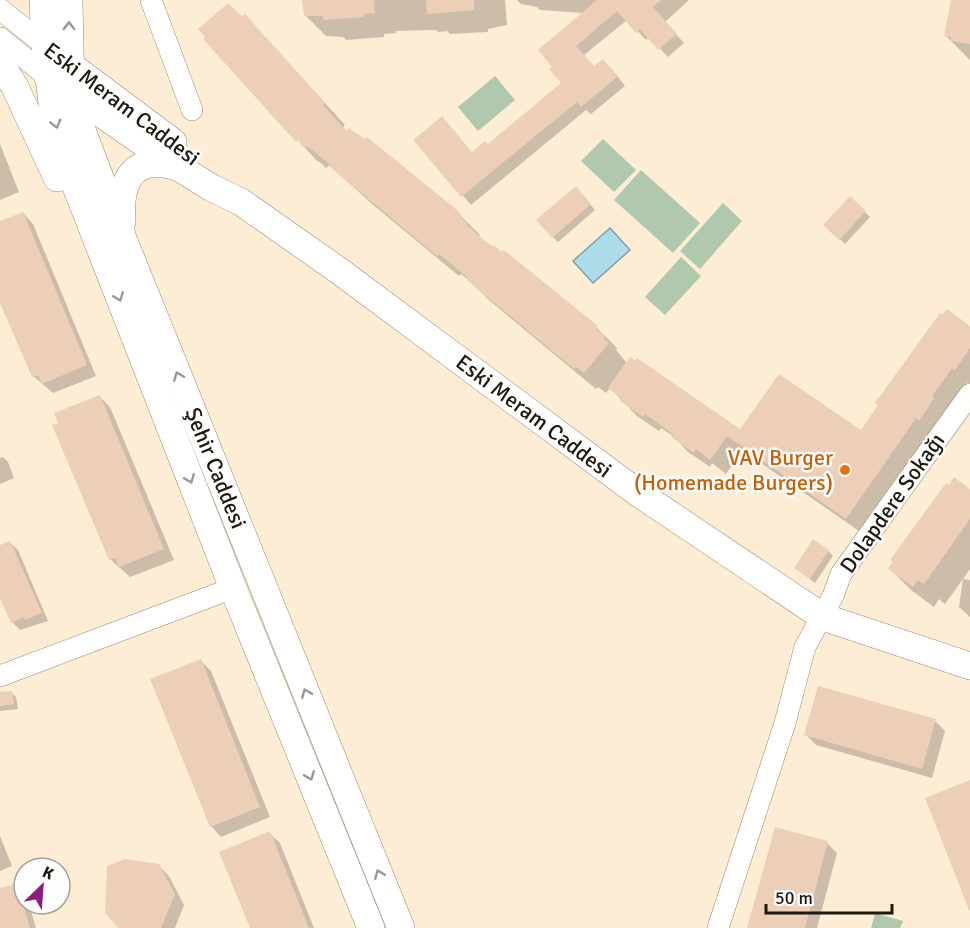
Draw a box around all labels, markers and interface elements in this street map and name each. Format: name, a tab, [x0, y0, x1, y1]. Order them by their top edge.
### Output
one-way arrow	[63, 21, 75, 30]
street label: Eski Meram Caddesi	[39, 37, 205, 171]
one-way arrow	[49, 118, 62, 128]
one-way arrow	[111, 291, 124, 302]
street label: Eski Meram Caddesi	[451, 349, 617, 483]
one-way arrow	[173, 371, 186, 382]
street label: Şehir Caddesi	[179, 403, 253, 533]
street label: Dolapdere Sokağı	[834, 428, 950, 578]
place label: VAV Burger (Homemade Burgers)	[634, 444, 833, 496]
marker: VAV Burger (Homemade Burgers)	[838, 463, 852, 477]
one-way arrow	[183, 472, 195, 483]
one-way arrow	[301, 688, 314, 699]
one-way arrow	[303, 770, 315, 781]
north arrow	[12, 856, 72, 916]
text: K	[39, 862, 57, 885]
one-way arrow	[374, 869, 387, 879]
scale bar	[766, 877, 892, 915]
text: 50 m	[775, 887, 813, 909]

